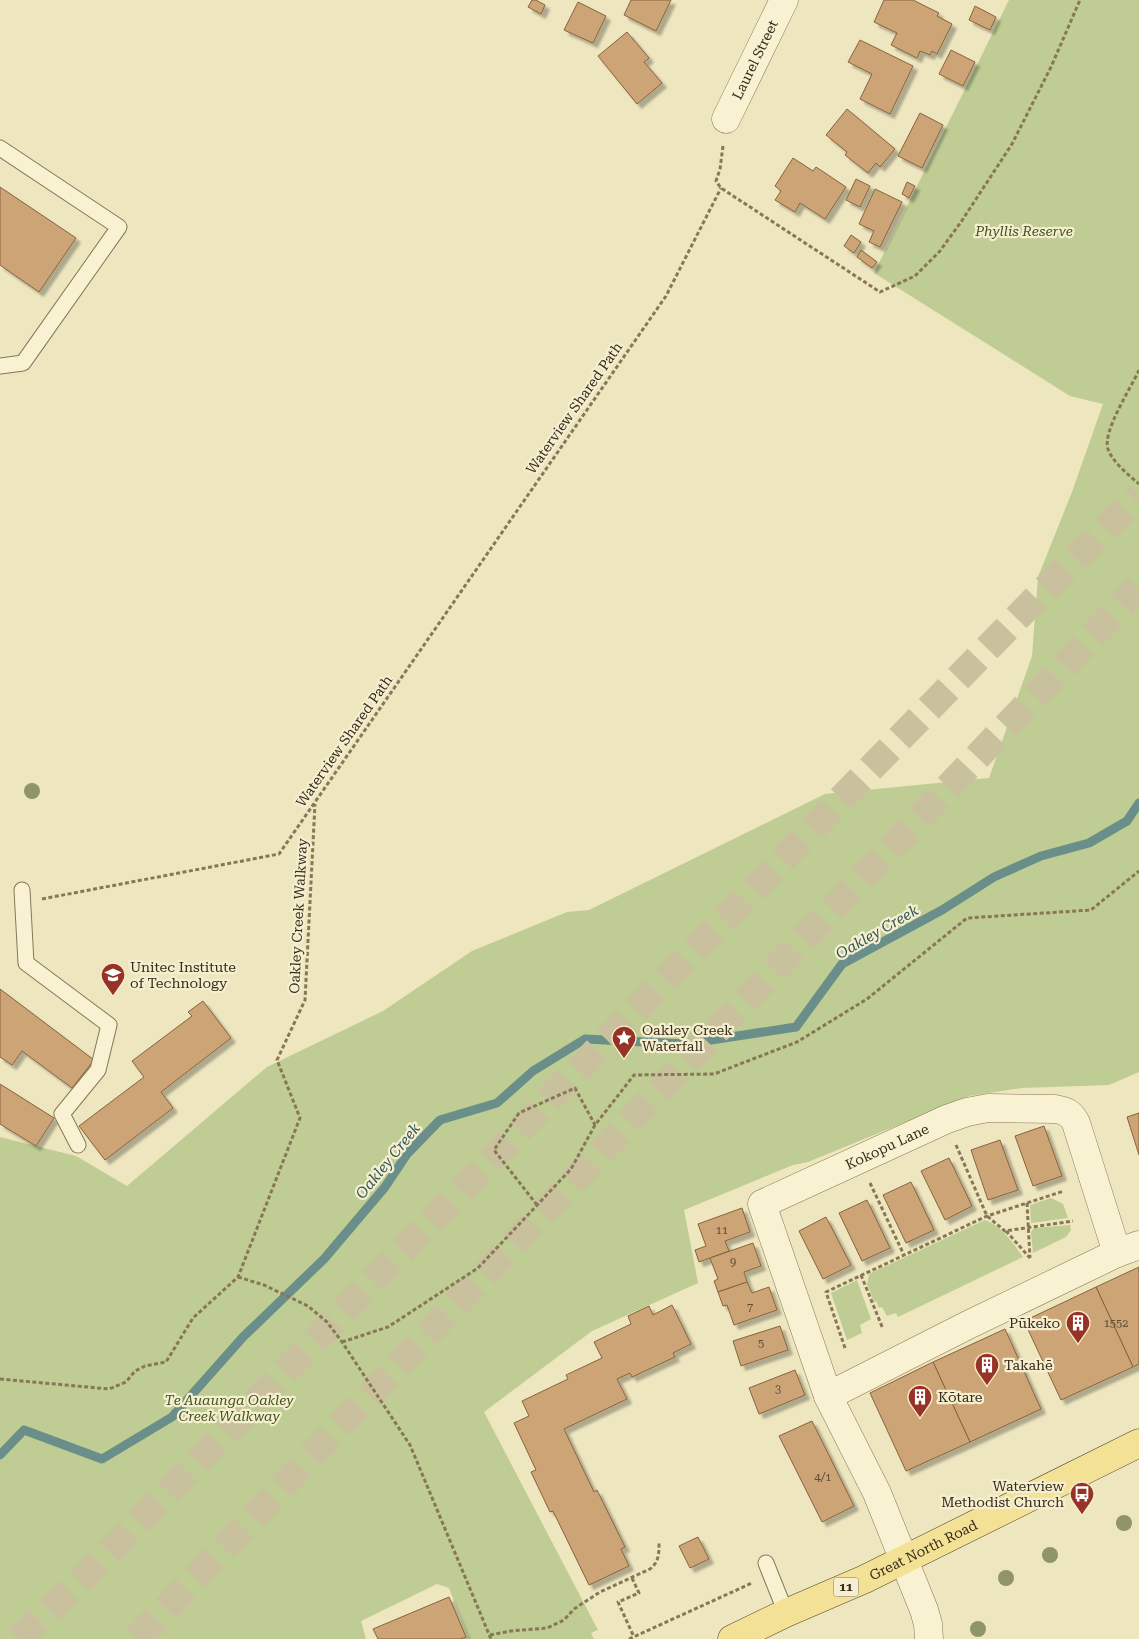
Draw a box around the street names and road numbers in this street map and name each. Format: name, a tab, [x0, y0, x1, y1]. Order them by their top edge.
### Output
street label: Laurel Street	[729, 17, 781, 102]
street label: Waterview Shared Path	[523, 339, 625, 477]
street label: Waterview Shared Path	[293, 672, 395, 810]
street label: Oakley Creek Walkway	[286, 837, 310, 994]
street label: Kokopu Lane	[843, 1120, 932, 1173]
street label: Great North Road	[867, 1517, 980, 1584]
road number: 11	[834, 1578, 858, 1596]

